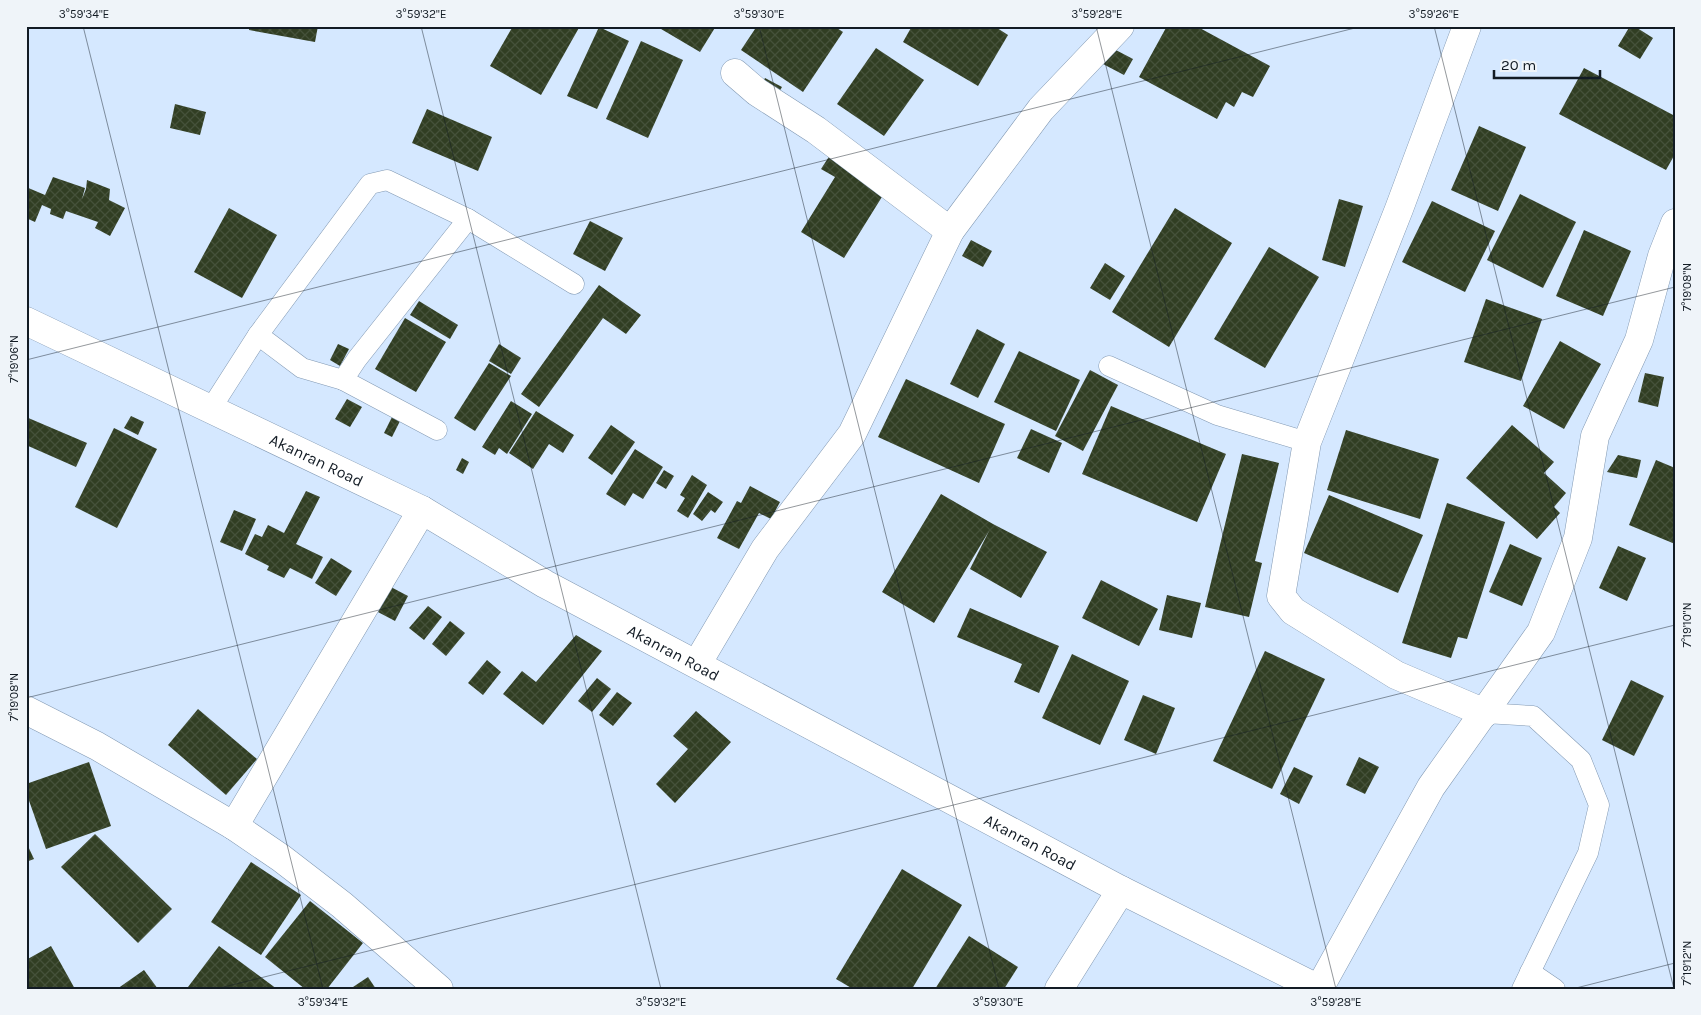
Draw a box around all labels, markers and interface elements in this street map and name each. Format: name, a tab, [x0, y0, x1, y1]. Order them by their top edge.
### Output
text: 3°59'34"E	[59, 7, 109, 21]
text: 3°59'32"E	[396, 7, 446, 21]
text: 3°59'30"E	[733, 7, 785, 21]
text: 3°59'28"E	[1071, 7, 1123, 21]
text: 3°59'26"E	[1409, 7, 1459, 21]
scale bar	[1494, 48, 1600, 80]
text: 20 m	[1501, 56, 1536, 74]
text: 7°19'08"N	[1680, 263, 1694, 311]
text: 7°19'06"N	[7, 335, 21, 383]
street label: Akanran Road	[267, 429, 367, 490]
text: 7°19'10"N	[1680, 602, 1694, 648]
street label: Akanran Road	[624, 620, 723, 685]
text: 7°19'08"N	[7, 673, 21, 721]
street label: Akanran Road	[981, 810, 1080, 874]
text: 7°19'12"N	[1680, 940, 1694, 986]
text: 3°59'34"E	[298, 995, 348, 1009]
text: 3°59'32"E	[636, 995, 686, 1009]
text: 3°59'30"E	[972, 995, 1024, 1009]
text: 3°59'28"E	[1310, 995, 1362, 1009]

